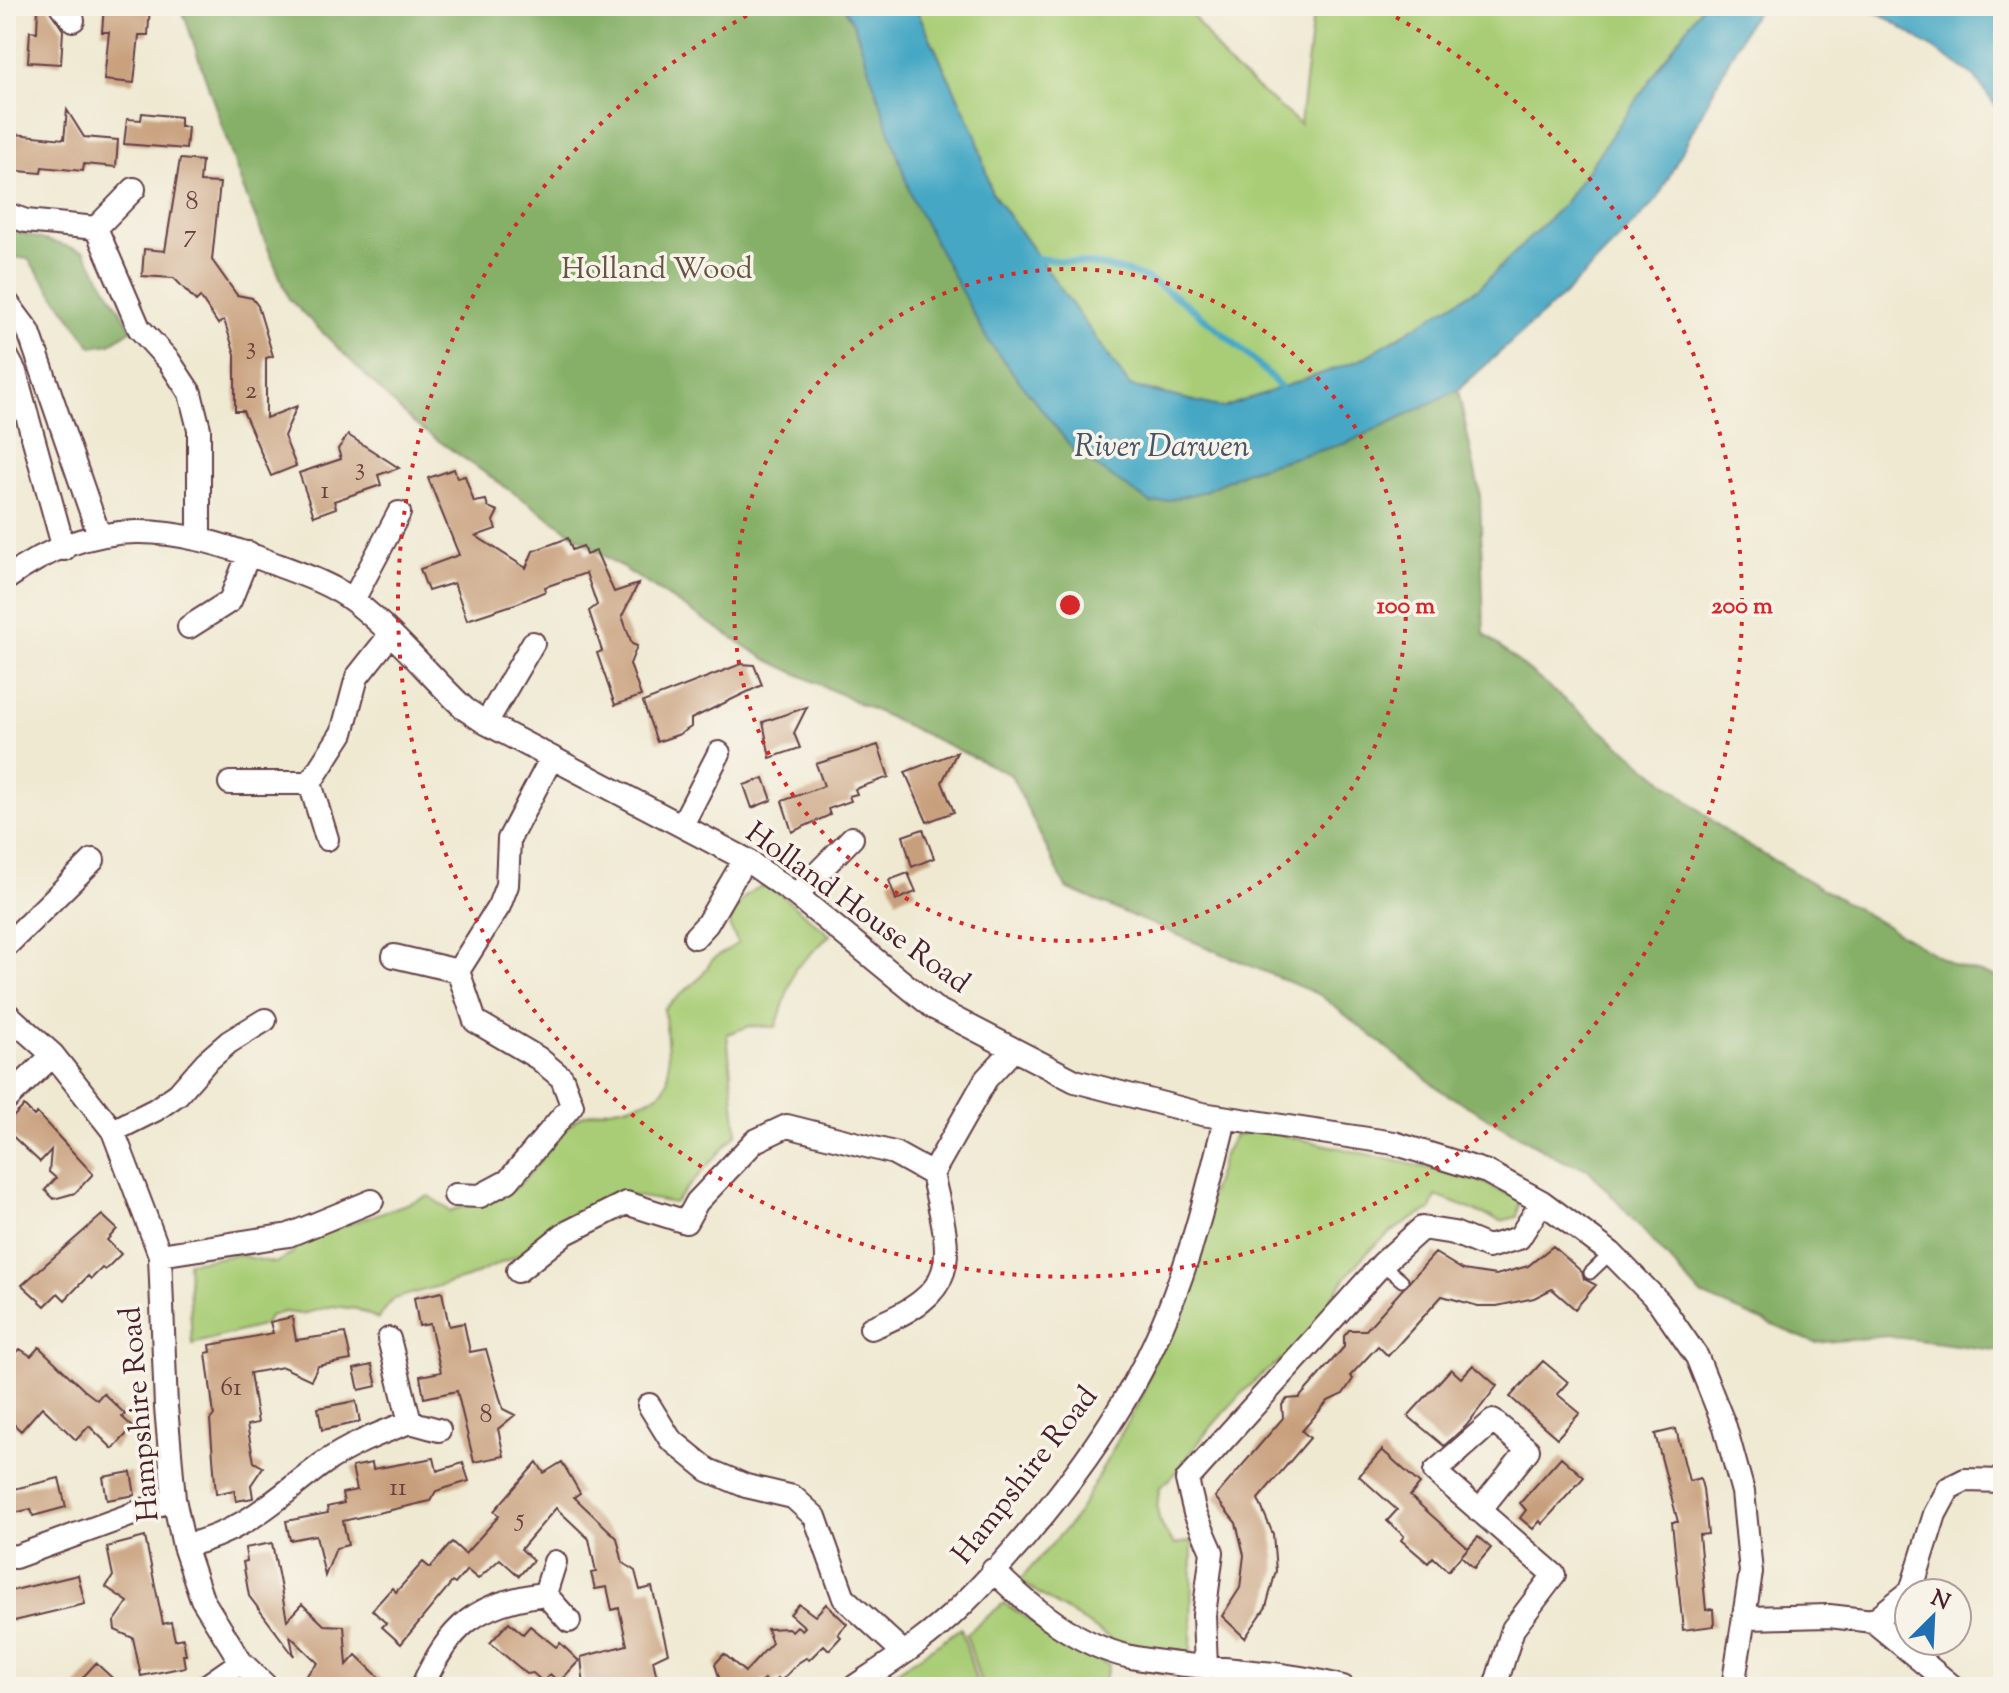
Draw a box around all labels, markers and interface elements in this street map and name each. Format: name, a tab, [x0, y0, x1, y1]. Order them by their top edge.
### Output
house number: 8	[185, 184, 199, 221]
house number: 7	[183, 217, 197, 254]
park label: Holland Wood	[561, 249, 753, 292]
house number: 3	[246, 329, 256, 366]
house number: 2	[245, 373, 257, 410]
water label: River Darwen	[1074, 425, 1250, 471]
house number: 3	[355, 450, 365, 487]
house number: 1	[321, 473, 330, 510]
text: 100 m	[1377, 590, 1435, 624]
text: 200 m	[1711, 590, 1773, 624]
centre of rings	[1056, 591, 1084, 619]
street label: Holland House Road	[736, 813, 978, 1005]
street label: Hampshire Road	[110, 1305, 172, 1523]
house number: 61	[220, 1370, 242, 1407]
street label: Hampshire Road	[943, 1378, 1109, 1574]
house number: 8	[479, 1397, 493, 1434]
house number: 11	[389, 1470, 407, 1507]
house number: 5	[514, 1501, 525, 1538]
north arrow	[1893, 1577, 1973, 1657]
text: N	[1925, 1583, 1955, 1620]

